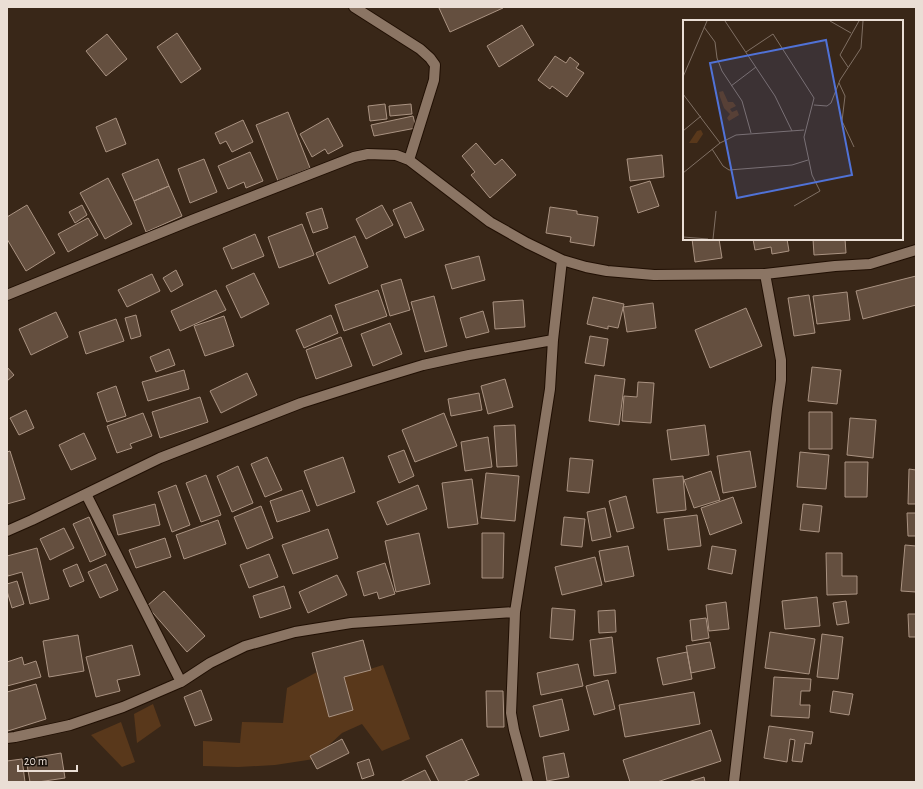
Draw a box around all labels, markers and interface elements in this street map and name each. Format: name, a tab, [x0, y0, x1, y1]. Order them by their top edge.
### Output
inset map	[683, 20, 903, 240]
scale bar	[18, 747, 77, 773]
text: 20 m	[24, 755, 47, 767]

